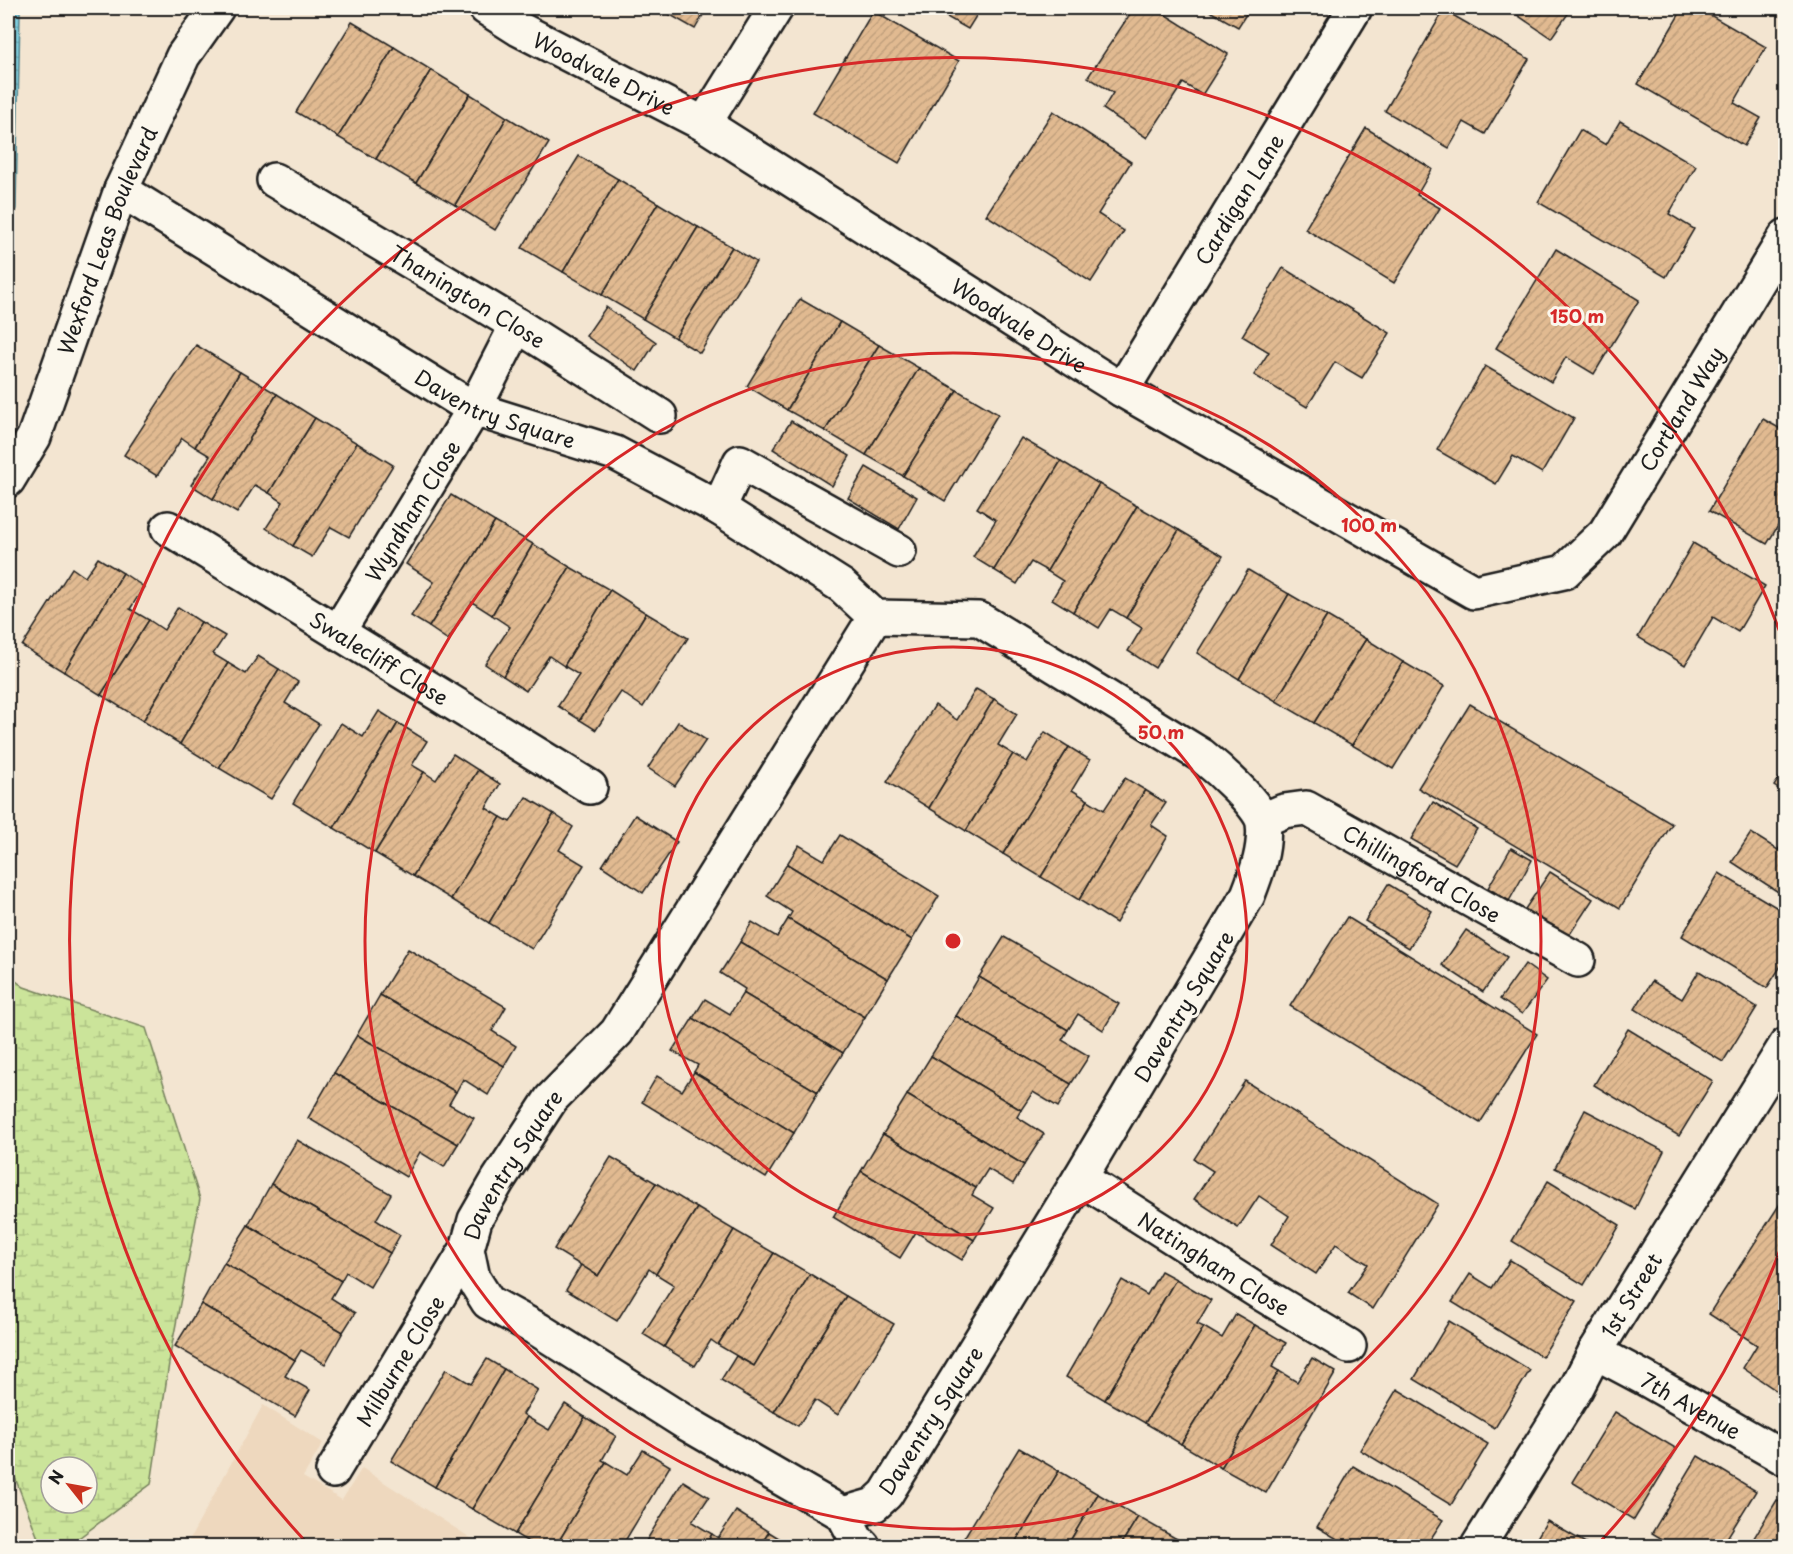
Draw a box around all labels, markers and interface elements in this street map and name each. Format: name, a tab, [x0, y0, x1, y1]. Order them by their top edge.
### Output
street label: Woodvale Drive	[528, 23, 681, 123]
street label: Wexford Leas Boulevard	[48, 121, 164, 358]
street label: Cardigan Lane	[1186, 127, 1291, 271]
street label: Thanington Close	[384, 237, 552, 355]
street label: Woodvale Drive	[945, 269, 1094, 380]
text: 150 m	[1550, 302, 1604, 329]
street label: Cortland Way	[1630, 340, 1731, 477]
street label: Daventry Square	[409, 360, 580, 456]
street label: Wyndham Close	[356, 434, 467, 588]
text: 100 m	[1341, 511, 1397, 538]
street label: Swalecliff Close	[304, 603, 455, 713]
text: 50 m	[1138, 718, 1184, 745]
street label: Chillingford Close	[1337, 816, 1507, 930]
street label: Daventry Square	[1125, 924, 1241, 1088]
centre of rings	[943, 931, 963, 951]
street label: Daventry Square	[454, 1081, 569, 1243]
street label: Natingham Close	[1132, 1203, 1296, 1323]
street label: 1st Street	[1592, 1246, 1669, 1343]
street label: Milburne Close	[348, 1289, 452, 1432]
street label: Daventry Square	[870, 1339, 990, 1501]
street label: 7th Avenue	[1635, 1364, 1747, 1446]
north arrow	[39, 1455, 99, 1515]
text: N	[42, 1465, 69, 1488]

